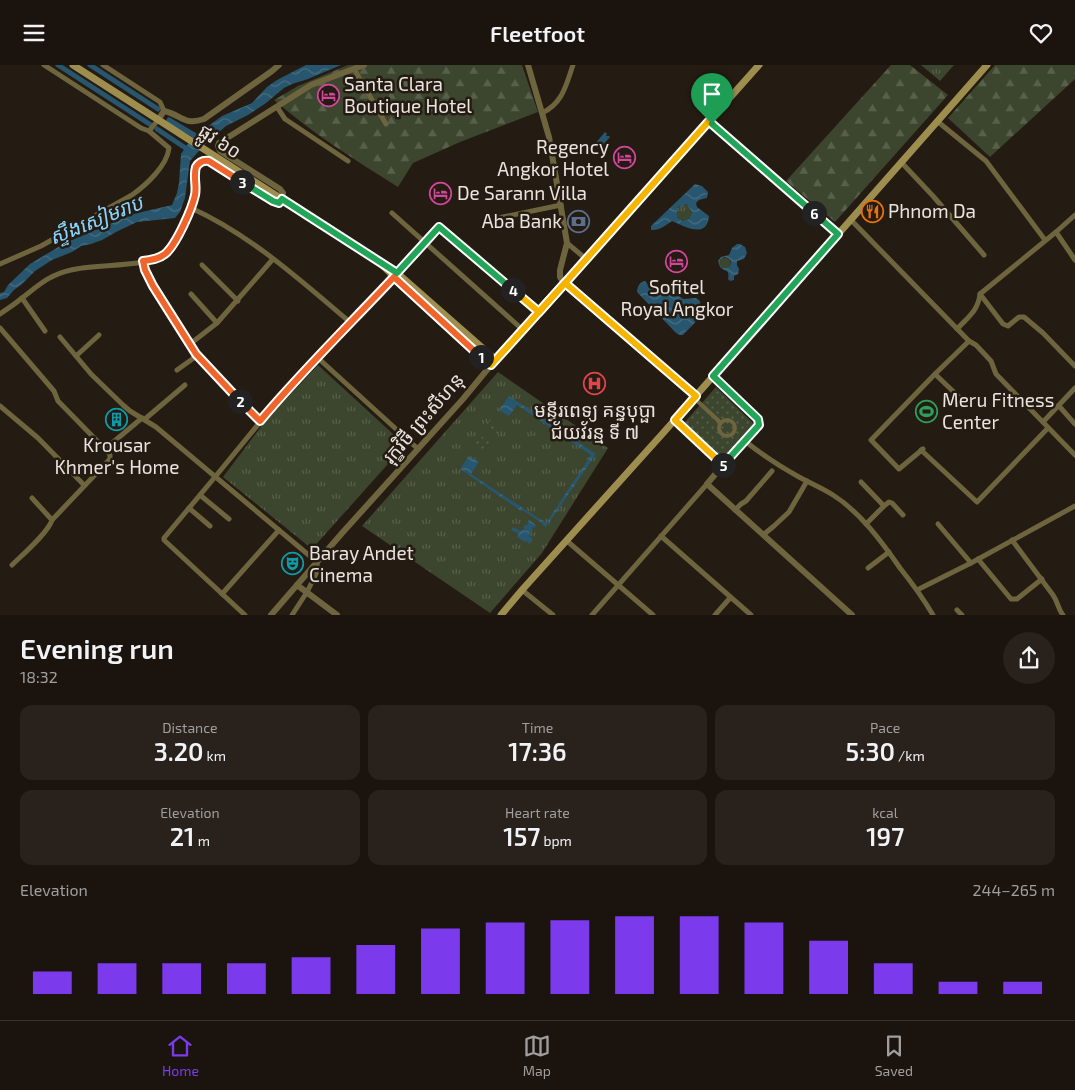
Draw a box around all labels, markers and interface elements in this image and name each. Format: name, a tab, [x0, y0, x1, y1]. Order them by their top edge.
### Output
icon: menu	[20, 19, 48, 47]
icon: heart	[1027, 19, 1055, 47]
text: Fleetfoot	[490, 20, 585, 46]
place label: Santa Clara Boutique Hotel	[344, 72, 472, 117]
pin	[691, 73, 733, 124]
icon: arrive	[698, 80, 726, 108]
hotel icon: Santa Clara Boutique Hotel	[316, 83, 340, 107]
street label: ផ្លូវ ៦០	[191, 118, 246, 168]
place label: Regency Angkor Hotel	[497, 135, 609, 180]
hotel icon: Regency Angkor Hotel	[613, 146, 637, 170]
pin: 3	[230, 169, 254, 195]
text: 3	[239, 174, 246, 191]
hotel icon: De Sarann Villa	[429, 181, 453, 205]
place label: De Sarann Villa	[457, 181, 587, 204]
water label: ស្ទឹងសៀមរាប	[45, 189, 149, 250]
restaurant icon: Phnom Da	[860, 199, 884, 223]
place label: Phnom Da	[888, 199, 976, 222]
pin: 6	[802, 201, 826, 225]
text: 6	[810, 205, 819, 222]
place label: Aba Bank	[482, 209, 562, 232]
bank icon: Aba Bank	[566, 209, 590, 233]
hotel icon: Sofitel Royal Angkor	[665, 249, 689, 273]
place label: Sofitel Royal Angkor	[621, 275, 734, 320]
pin: 4	[500, 277, 526, 303]
text: 4	[509, 282, 518, 299]
pin: 1	[468, 345, 494, 369]
text: 1	[478, 349, 485, 366]
street label: រុក្ខវិថី ព្រះសីហនុ	[377, 368, 470, 469]
hospital icon: មន្ទីរពេទ្យ គន្ធបុប្ផា ជ័យវ័រន្ម ទី ៧	[583, 372, 607, 396]
place label: Meru Fitness Center	[942, 388, 1054, 433]
pin: 2	[228, 389, 252, 413]
text: 2	[236, 393, 245, 410]
place label: មន្ទីរពេទ្យ គន្ធបុប្ផា ជ័យវ័រន្ម ទី ៧	[534, 398, 656, 444]
sports icon: Meru Fitness Center	[914, 399, 938, 423]
building icon: Krousar Khmer's Home	[105, 407, 129, 431]
place label: Krousar Khmer's Home	[55, 433, 179, 478]
pin: 5	[710, 453, 736, 477]
text: 5	[720, 457, 727, 474]
place label: Baray Andet Cinema	[309, 541, 414, 586]
theatre icon: Baray Andet Cinema	[281, 552, 305, 576]
text: Evening run	[20, 631, 174, 665]
button: share	[1003, 632, 1055, 684]
text: 18:32	[20, 667, 58, 686]
text: Distance	[162, 719, 217, 736]
text: Time	[522, 719, 553, 736]
text: Pace	[870, 719, 900, 736]
text: 3.20	[154, 736, 203, 766]
text: 17:36	[508, 736, 567, 766]
text: 5:30	[846, 736, 895, 766]
text: km	[203, 747, 226, 764]
text: /km	[895, 747, 925, 764]
text: Elevation	[160, 804, 220, 821]
text: Heart rate	[505, 804, 570, 821]
text: kcal	[872, 804, 898, 821]
text: 21	[170, 821, 195, 851]
text: 157	[503, 821, 540, 851]
text: 197	[866, 821, 904, 851]
text: m	[195, 832, 210, 849]
text: bpm	[540, 832, 572, 849]
text: Elevation	[20, 880, 88, 899]
text: 244–265 m	[973, 880, 1055, 899]
tab: Home	[162, 1032, 199, 1079]
tab: Map	[523, 1032, 551, 1079]
tab: Saved	[875, 1032, 913, 1079]

